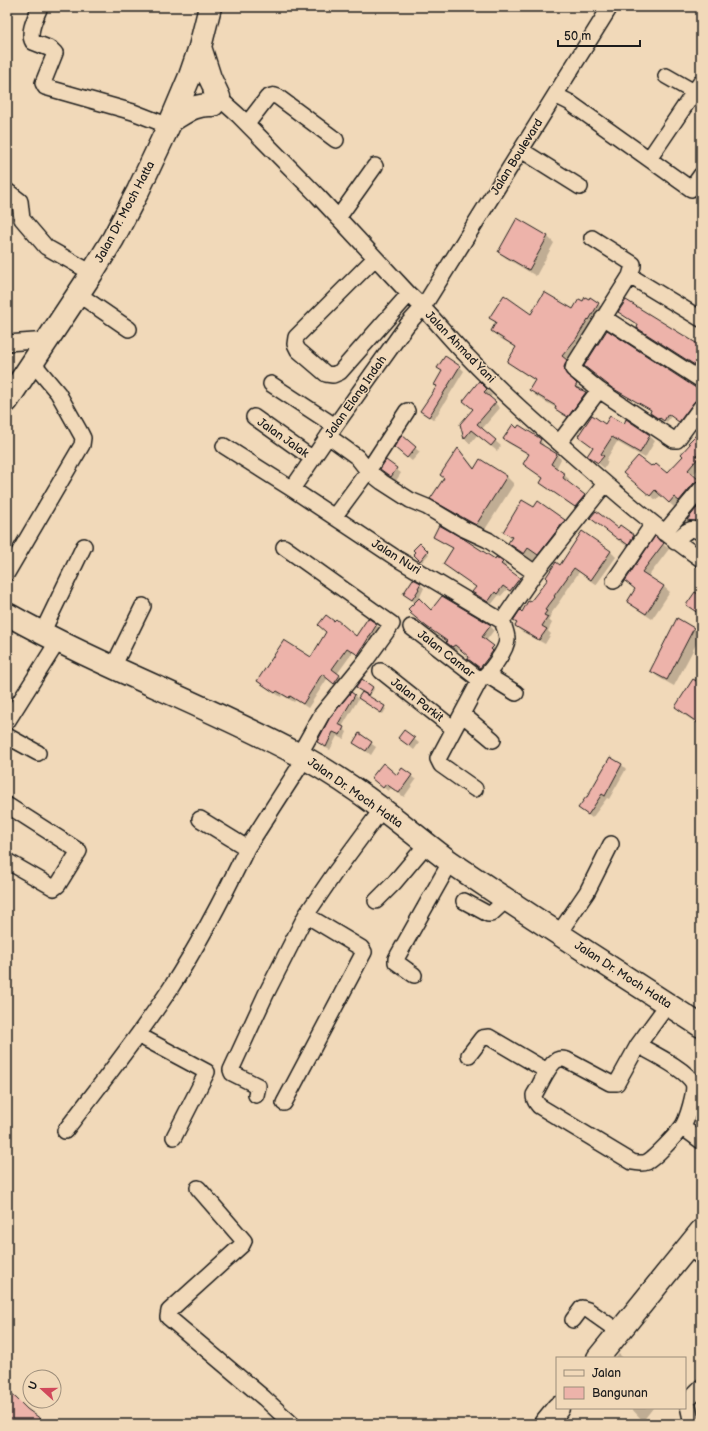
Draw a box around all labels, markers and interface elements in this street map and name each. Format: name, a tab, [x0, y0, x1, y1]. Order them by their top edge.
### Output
scale bar	[558, 22, 640, 48]
text: 50 m	[564, 29, 591, 44]
street label: Jalan Boulevard	[488, 116, 546, 198]
street label: Jalan Dr. Moch Hatta	[92, 158, 158, 265]
street label: Jalan Ahmad Yani	[422, 308, 498, 386]
street label: Jalan Elang Indah	[322, 353, 390, 441]
street label: Jalan Jalak	[254, 415, 312, 461]
street label: Jalan Nuri	[369, 536, 423, 578]
street label: Jalan Camar	[414, 627, 478, 681]
street label: Jalan Parkit	[388, 675, 447, 725]
street label: Jalan Dr. Moch Hatta	[304, 754, 406, 832]
street label: Jalan Dr. Moch Hatta	[572, 938, 675, 1012]
legend	[556, 1357, 686, 1409]
text: Jalan	[592, 1366, 621, 1381]
north arrow	[22, 1369, 62, 1409]
text: U	[26, 1379, 41, 1392]
text: Bangunan	[592, 1386, 648, 1401]

